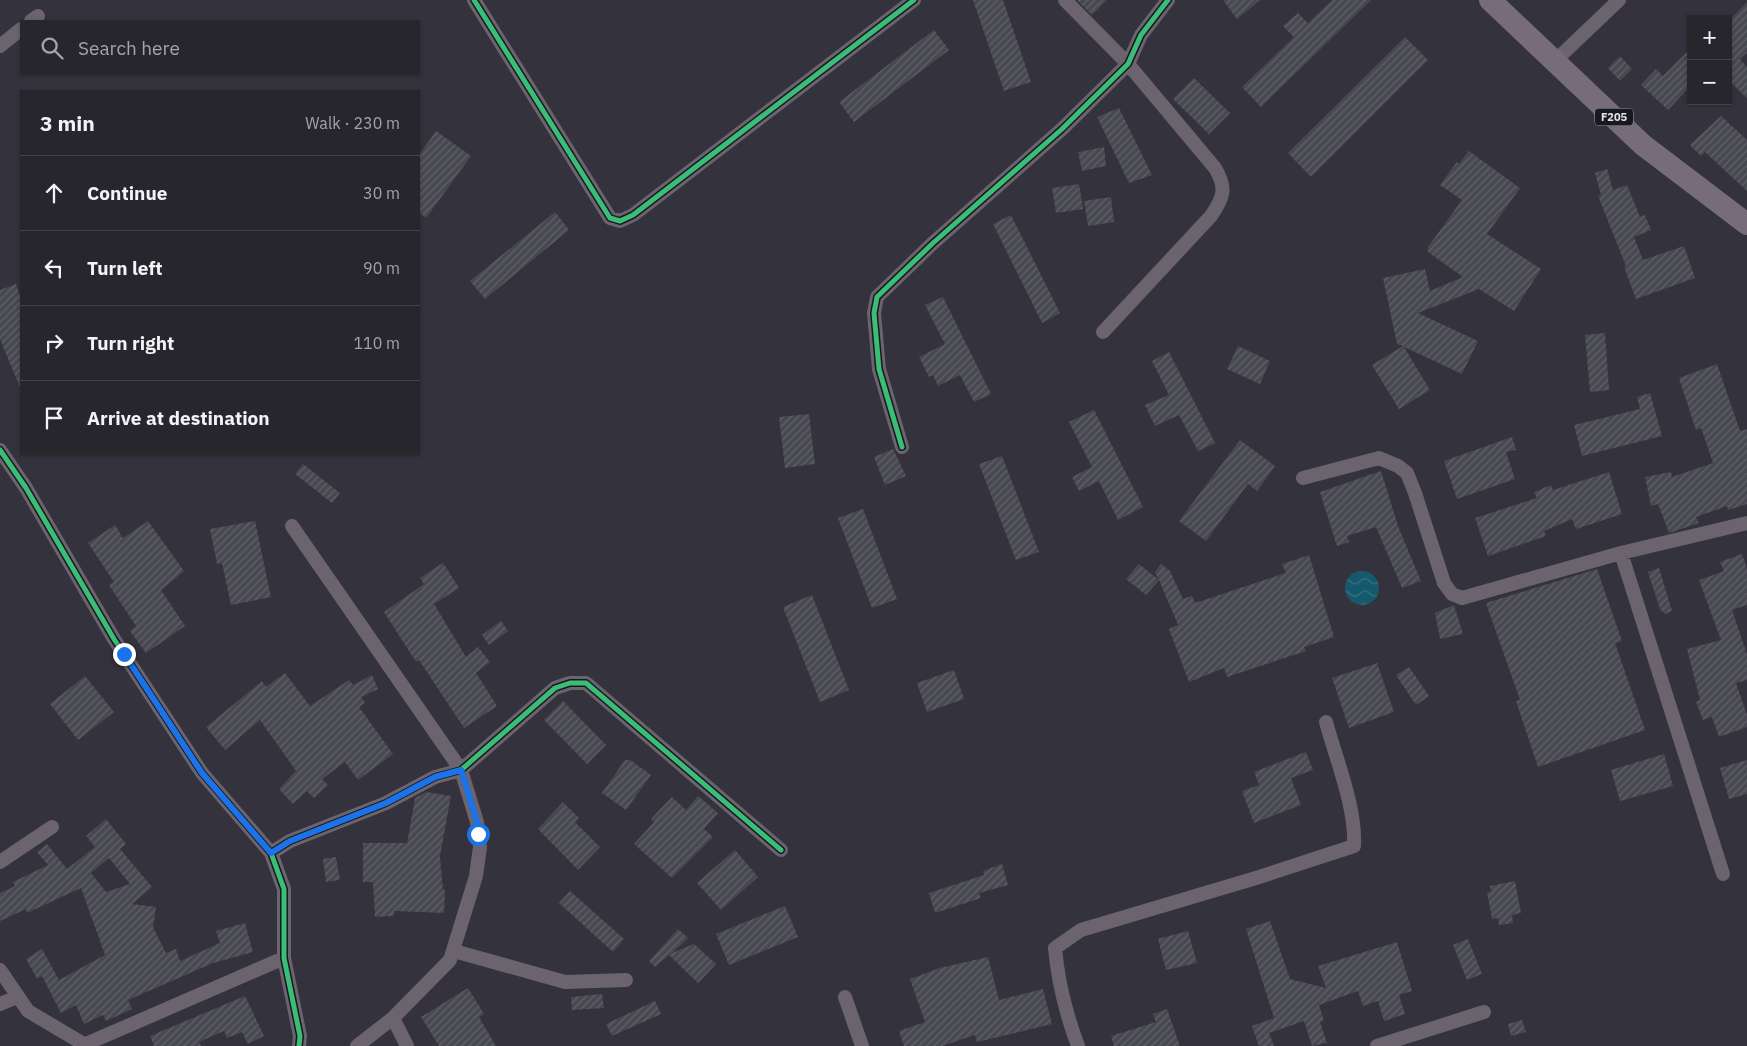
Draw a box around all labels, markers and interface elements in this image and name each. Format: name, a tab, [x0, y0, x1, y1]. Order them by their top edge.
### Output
map controls	[1687, 15, 1732, 105]
button: +	[1687, 15, 1732, 60]
search box	[20, 20, 420, 75]
icon: search	[38, 34, 66, 62]
text: Search here	[78, 36, 180, 60]
button: −	[1687, 60, 1732, 105]
road number: F205	[1595, 108, 1633, 125]
text: 3 min	[40, 109, 95, 137]
text: Walk · 230 m	[305, 113, 400, 133]
icon: ahead	[40, 179, 68, 207]
text: Continue	[87, 181, 167, 205]
text: 30 m	[363, 183, 400, 203]
icon: left	[40, 254, 68, 282]
text: Turn left	[87, 256, 163, 280]
text: 90 m	[363, 258, 400, 278]
icon: right	[40, 329, 68, 357]
text: Turn right	[87, 331, 174, 355]
text: 110 m	[353, 333, 400, 353]
icon: arrive	[40, 404, 68, 432]
text: Arrive at destination	[87, 406, 270, 430]
route end	[113, 643, 136, 666]
route start	[467, 823, 490, 846]

